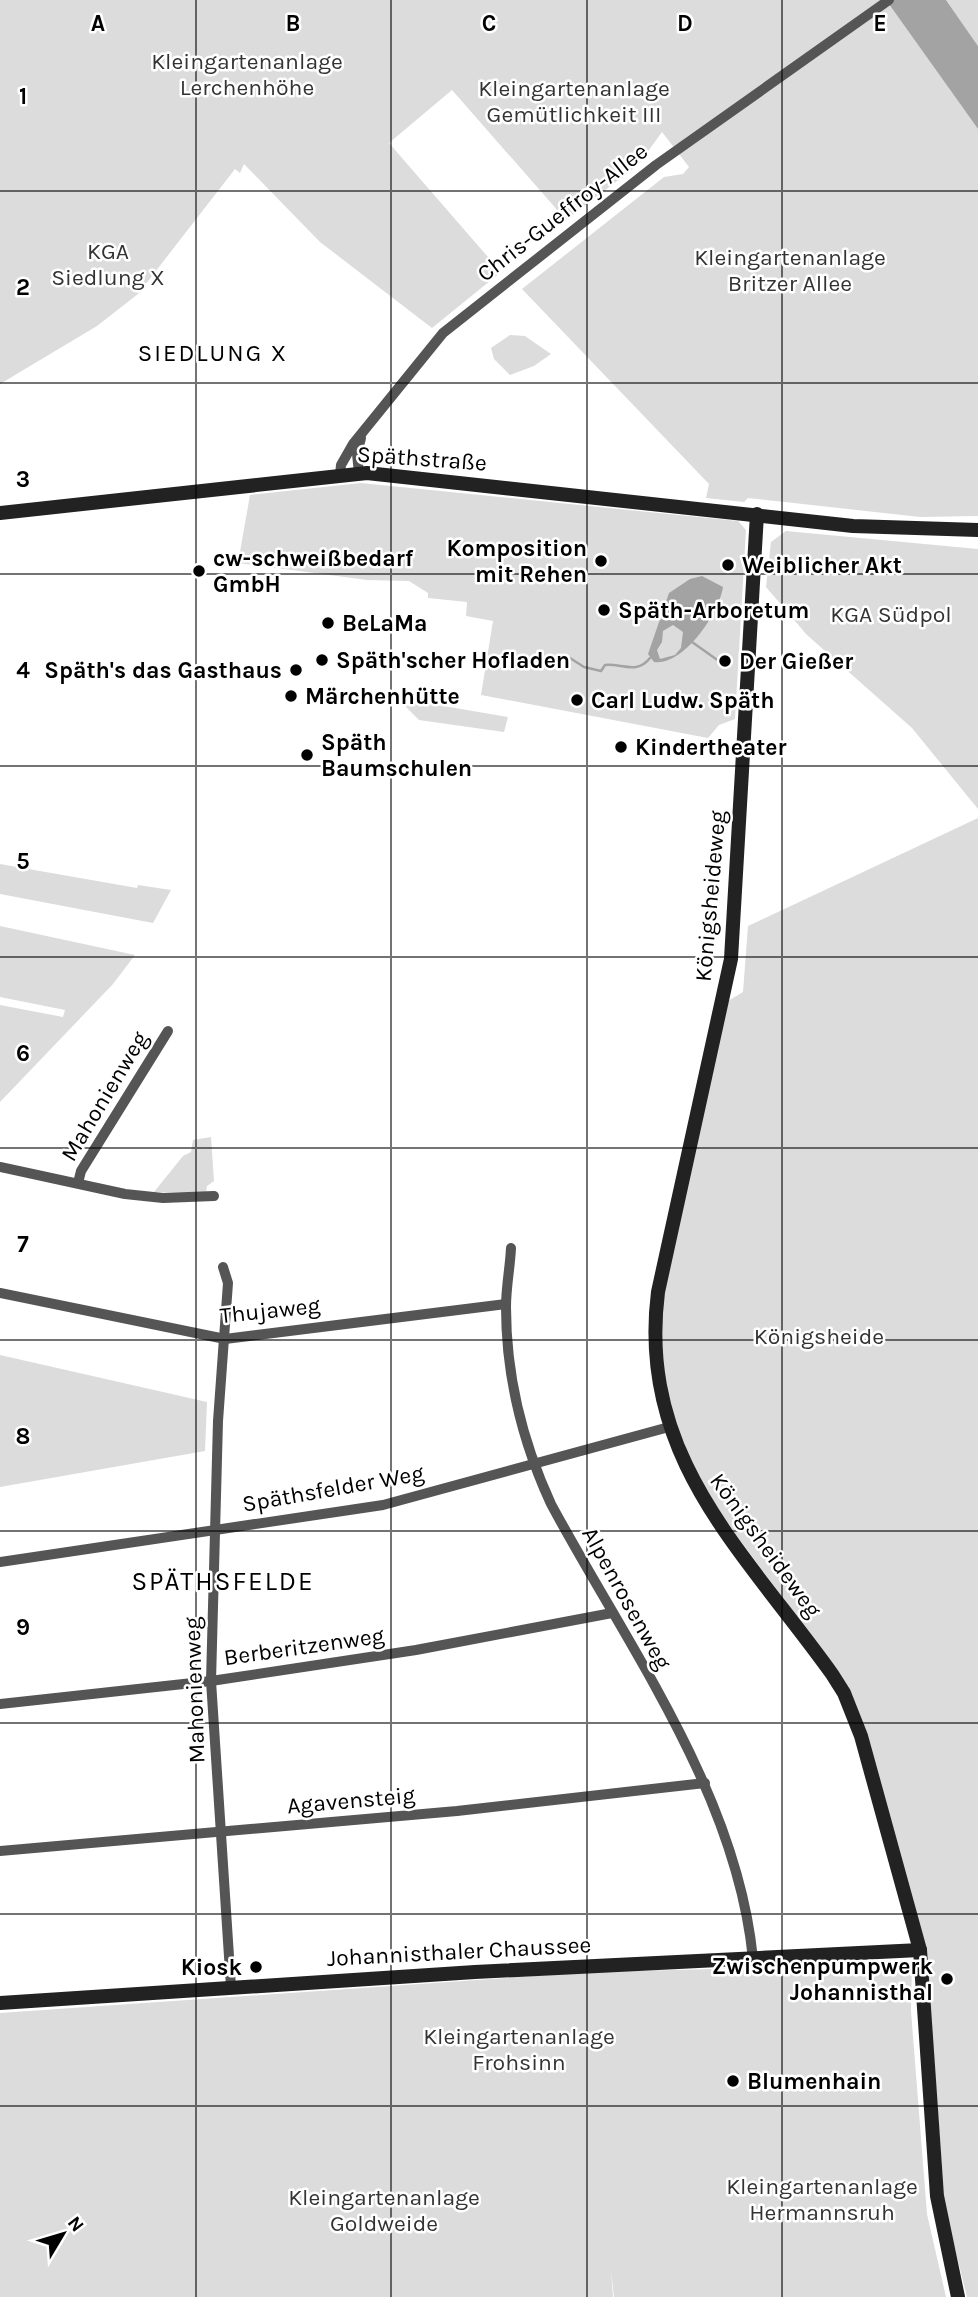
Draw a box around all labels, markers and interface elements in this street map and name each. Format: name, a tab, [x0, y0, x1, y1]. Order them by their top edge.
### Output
text: A	[91, 10, 105, 37]
text: B	[286, 10, 300, 37]
text: C	[482, 10, 496, 37]
text: D	[677, 10, 693, 37]
text: E	[873, 10, 887, 37]
park label: Kleingartenanlage Lerchenhöhe	[151, 48, 343, 101]
park label: Kleingartenanlage Gemütlichkeit III	[478, 75, 670, 128]
text: 1	[19, 83, 27, 110]
street label: Chris-Gueffroy-Allee	[472, 137, 653, 287]
park label: KGA Siedlung X	[51, 238, 165, 291]
park label: Kleingartenanlage Britzer Allee	[694, 244, 886, 297]
text: 2	[16, 274, 30, 301]
district label: SIEDLUNG X	[138, 339, 288, 367]
street label: Späthstraße	[356, 440, 488, 477]
text: 3	[16, 466, 30, 493]
place label: Komposition mit Rehen	[446, 535, 587, 588]
place label: cw-schweißbedarf GmbH	[213, 545, 414, 598]
place label: Weiblicher Akt	[742, 552, 902, 579]
marker: Komposition mit Rehen	[593, 553, 609, 569]
marker: Weiblicher Akt	[720, 557, 736, 573]
marker: cw-schweißbedarf GmbH	[191, 563, 207, 579]
place label: Späth-Arboretum	[618, 597, 809, 624]
park label: KGA Südpol	[830, 601, 952, 628]
marker: Späth-Arboretum	[596, 602, 612, 618]
place label: BeLaMa	[342, 610, 427, 637]
marker: BeLaMa	[320, 615, 336, 631]
place label: Späth'scher Hofladen	[336, 647, 570, 674]
place label: Der Gießer	[739, 648, 853, 675]
marker: Späth'scher Hofladen	[314, 652, 330, 668]
marker: Der Gießer	[717, 653, 733, 669]
text: 4	[16, 657, 30, 684]
place label: Späth's das Gasthaus	[44, 657, 282, 684]
marker: Späth's das Gasthaus	[288, 662, 304, 678]
place label: Märchenhütte	[305, 683, 460, 710]
place label: Carl Ludw. Späth	[591, 687, 775, 714]
marker: Märchenhütte	[283, 688, 299, 704]
marker: Carl Ludw. Späth	[569, 692, 585, 708]
place label: Späth Baumschulen	[321, 729, 472, 782]
place label: Kindertheater	[635, 734, 787, 761]
marker: Kindertheater	[613, 739, 629, 755]
marker: Späth Baumschulen	[299, 747, 315, 763]
street label: Königsheideweg	[690, 809, 731, 983]
text: 5	[16, 848, 30, 875]
street label: Mahonienweg	[55, 1027, 154, 1166]
text: 6	[16, 1040, 30, 1067]
text: 7	[17, 1231, 29, 1258]
street label: Thujaweg	[219, 1292, 322, 1329]
park label: Königsheide	[754, 1323, 884, 1350]
text: 8	[16, 1423, 30, 1450]
street label: Späthsfelder Weg	[240, 1459, 426, 1518]
street label: Königsheideweg	[704, 1468, 827, 1623]
street label: Alpenrosenweg	[576, 1522, 677, 1674]
district label: SPÄTHSFELDE	[131, 1566, 315, 1597]
text: 9	[16, 1614, 30, 1641]
street label: Mahonienweg	[178, 1616, 211, 1764]
street label: Berberitzenweg	[222, 1622, 386, 1671]
street label: Agavensteig	[286, 1781, 416, 1820]
street label: Johannisthaler Chaussee	[326, 1931, 592, 1972]
place label: Zwischenpumpwerk Johannisthal	[712, 1953, 933, 2006]
place label: Kiosk	[181, 1954, 242, 1981]
marker: Kiosk	[248, 1959, 264, 1975]
marker: Zwischenpumpwerk Johannisthal	[939, 1971, 955, 1987]
park label: Kleingartenanlage Frohsinn	[423, 2023, 615, 2076]
place label: Blumenhain	[747, 2068, 881, 2095]
marker: Blumenhain	[725, 2073, 741, 2089]
park label: Kleingartenanlage Hermannsruh	[726, 2173, 918, 2226]
park label: Kleingartenanlage Goldweide	[288, 2184, 480, 2237]
north arrow	[28, 2199, 98, 2269]
text: N	[63, 2212, 88, 2236]

